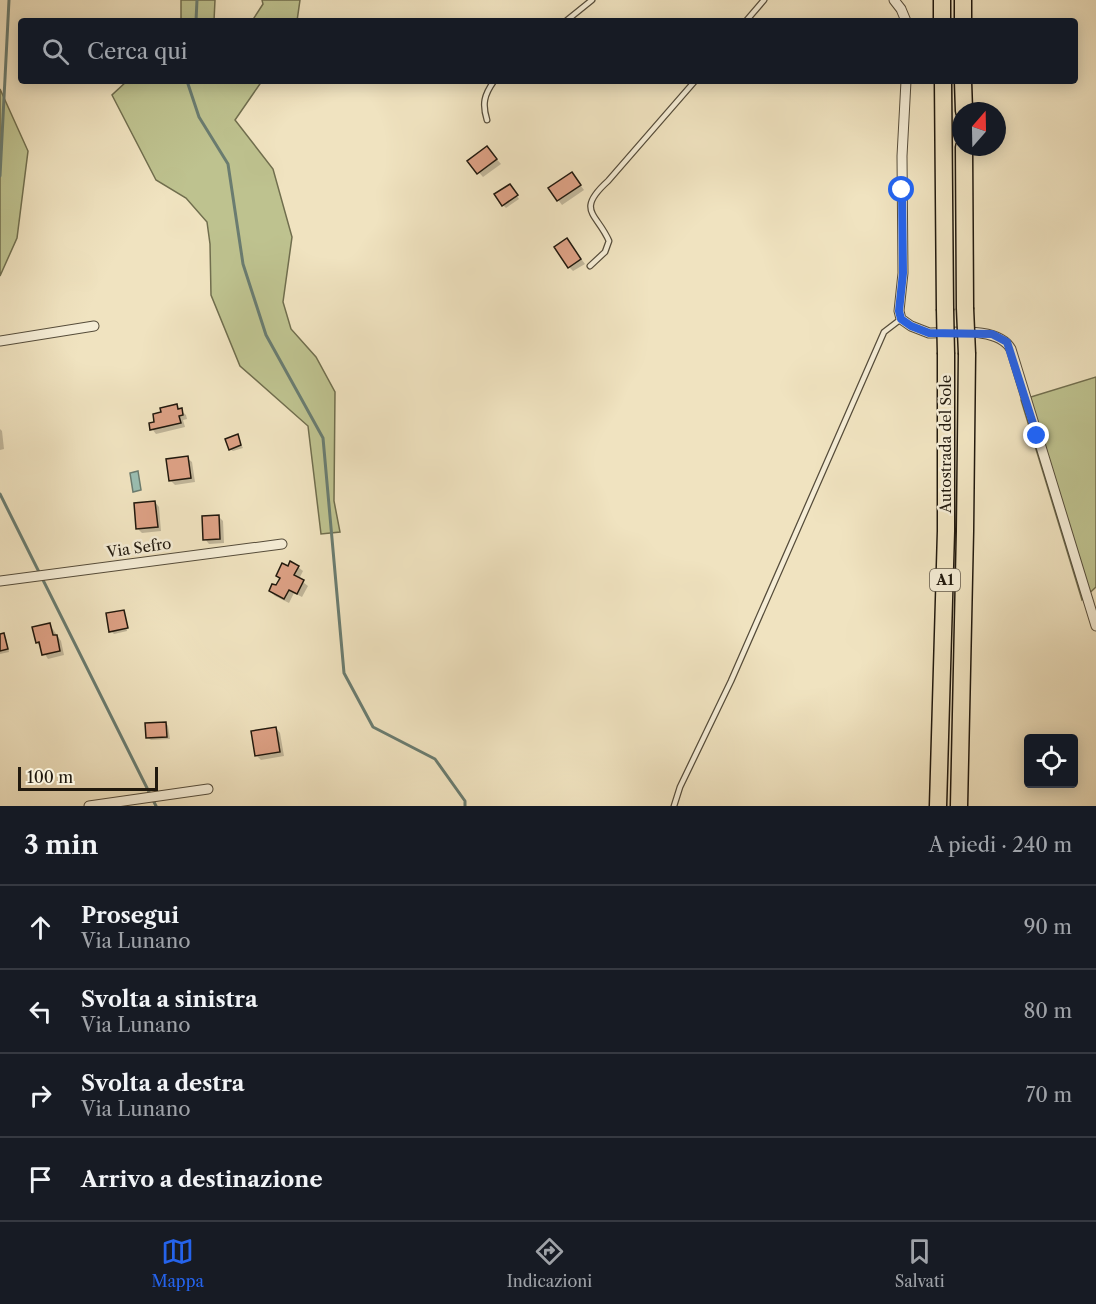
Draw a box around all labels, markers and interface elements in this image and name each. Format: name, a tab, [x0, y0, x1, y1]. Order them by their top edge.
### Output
search box	[18, 18, 1078, 84]
icon: search	[39, 35, 72, 68]
text: Cerca qui	[87, 38, 188, 65]
north arrow	[952, 102, 1006, 156]
route start	[888, 176, 914, 202]
street label: Autostrada del Sole	[936, 375, 955, 514]
route end	[1023, 422, 1049, 448]
street label: Via Sefro	[104, 534, 173, 562]
road number: A1	[930, 569, 960, 591]
map controls	[1024, 734, 1078, 788]
button: locate	[1024, 734, 1078, 788]
scale bar	[18, 764, 158, 792]
text: 100 m	[27, 767, 73, 787]
text: 3 min	[24, 829, 98, 861]
text: A piedi · 240 m	[929, 833, 1072, 857]
text: Prosegui	[81, 902, 179, 929]
icon: ahead	[24, 911, 57, 944]
text: 90 m	[1024, 915, 1072, 939]
text: Via Lunano	[81, 929, 190, 953]
text: Svolta a sinistra	[81, 986, 258, 1013]
icon: left	[24, 995, 57, 1028]
text: 80 m	[1024, 999, 1072, 1023]
text: Via Lunano	[81, 1013, 190, 1037]
text: Svolta a destra	[81, 1070, 244, 1097]
icon: right	[24, 1079, 57, 1112]
text: 70 m	[1026, 1083, 1072, 1107]
text: Via Lunano	[81, 1097, 190, 1121]
icon: arrive	[24, 1163, 57, 1196]
text: Arrivo a destinazione	[81, 1166, 323, 1193]
tab: Mappa	[151, 1235, 204, 1291]
tab: Indicazioni	[507, 1235, 592, 1291]
tab: Salvati	[895, 1235, 945, 1291]

